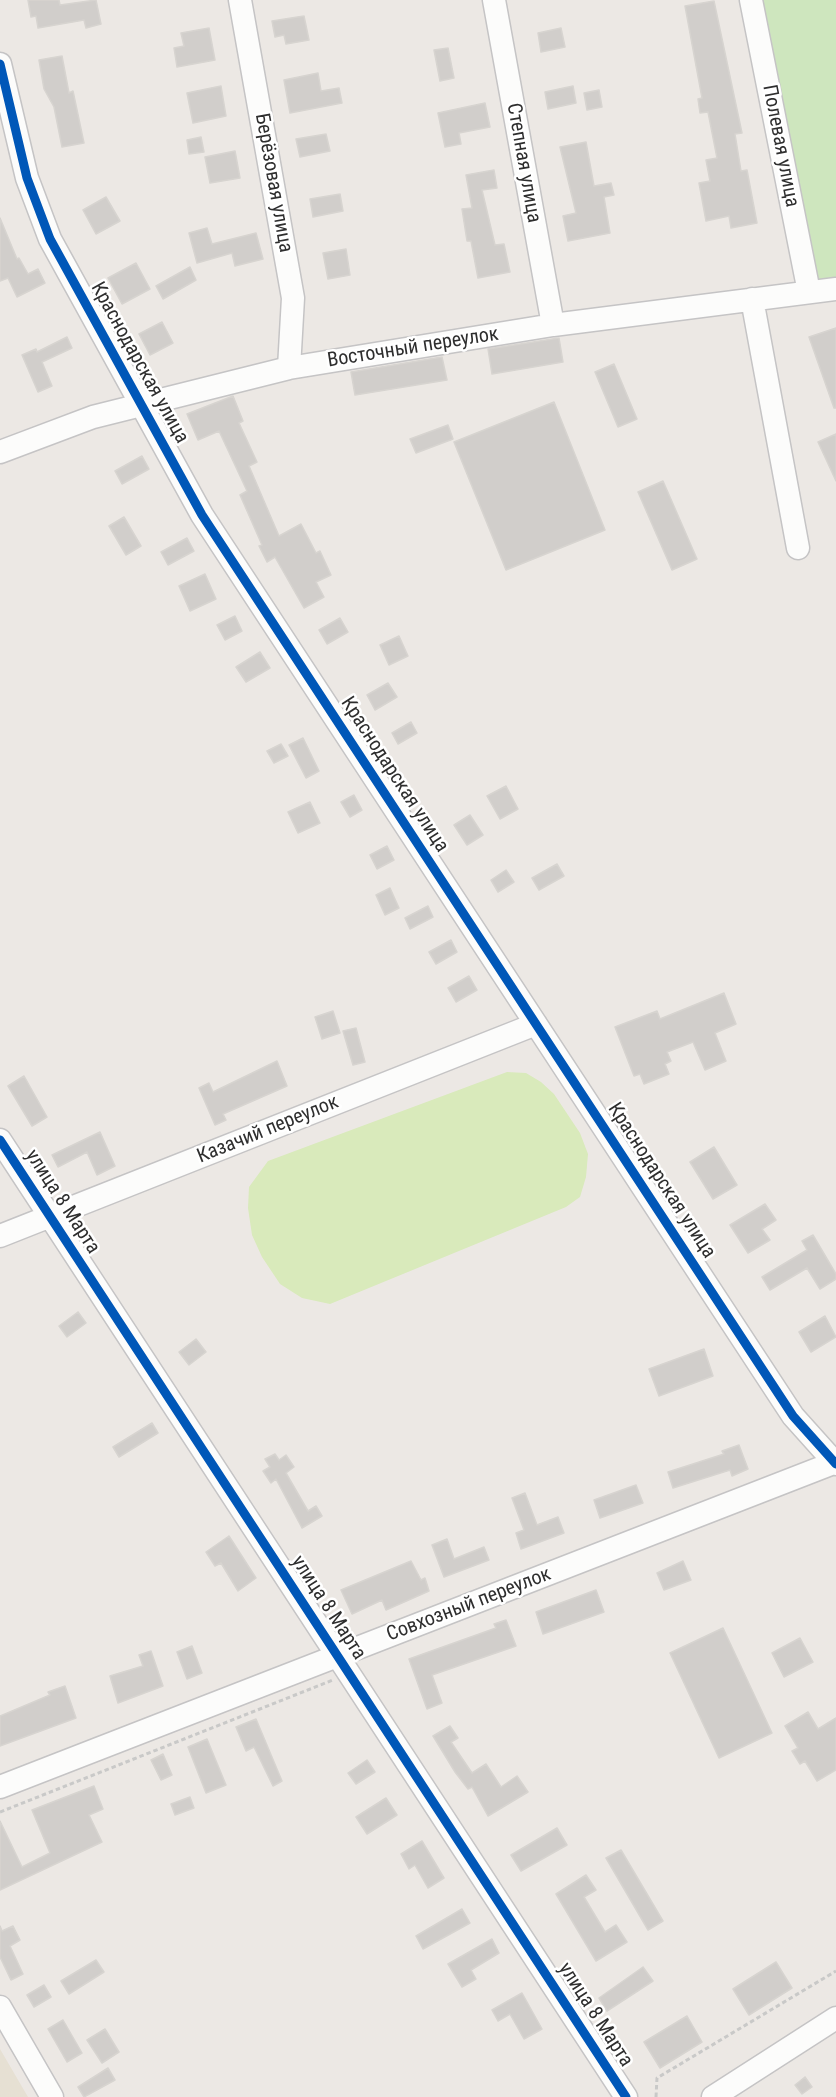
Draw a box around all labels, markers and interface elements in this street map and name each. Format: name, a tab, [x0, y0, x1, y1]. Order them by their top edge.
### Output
street label: Полевая улица	[756, 83, 804, 209]
street label: Степная улица	[501, 101, 545, 225]
street label: Берёзовая улица	[249, 112, 297, 254]
street label: Краснодарская улица	[85, 278, 193, 448]
street label: Восточный переулок	[326, 323, 500, 373]
street label: Краснодарская улица	[335, 693, 453, 857]
street label: Казачий переулок	[194, 1091, 342, 1169]
street label: Краснодарская улица	[602, 1099, 720, 1263]
street label: улица 8 Марта	[19, 1146, 105, 1258]
street label: улица 8 Марта	[285, 1552, 371, 1664]
street label: Совхозный переулок	[383, 1563, 555, 1647]
street label: улица 8 Марта	[552, 1959, 638, 2071]

